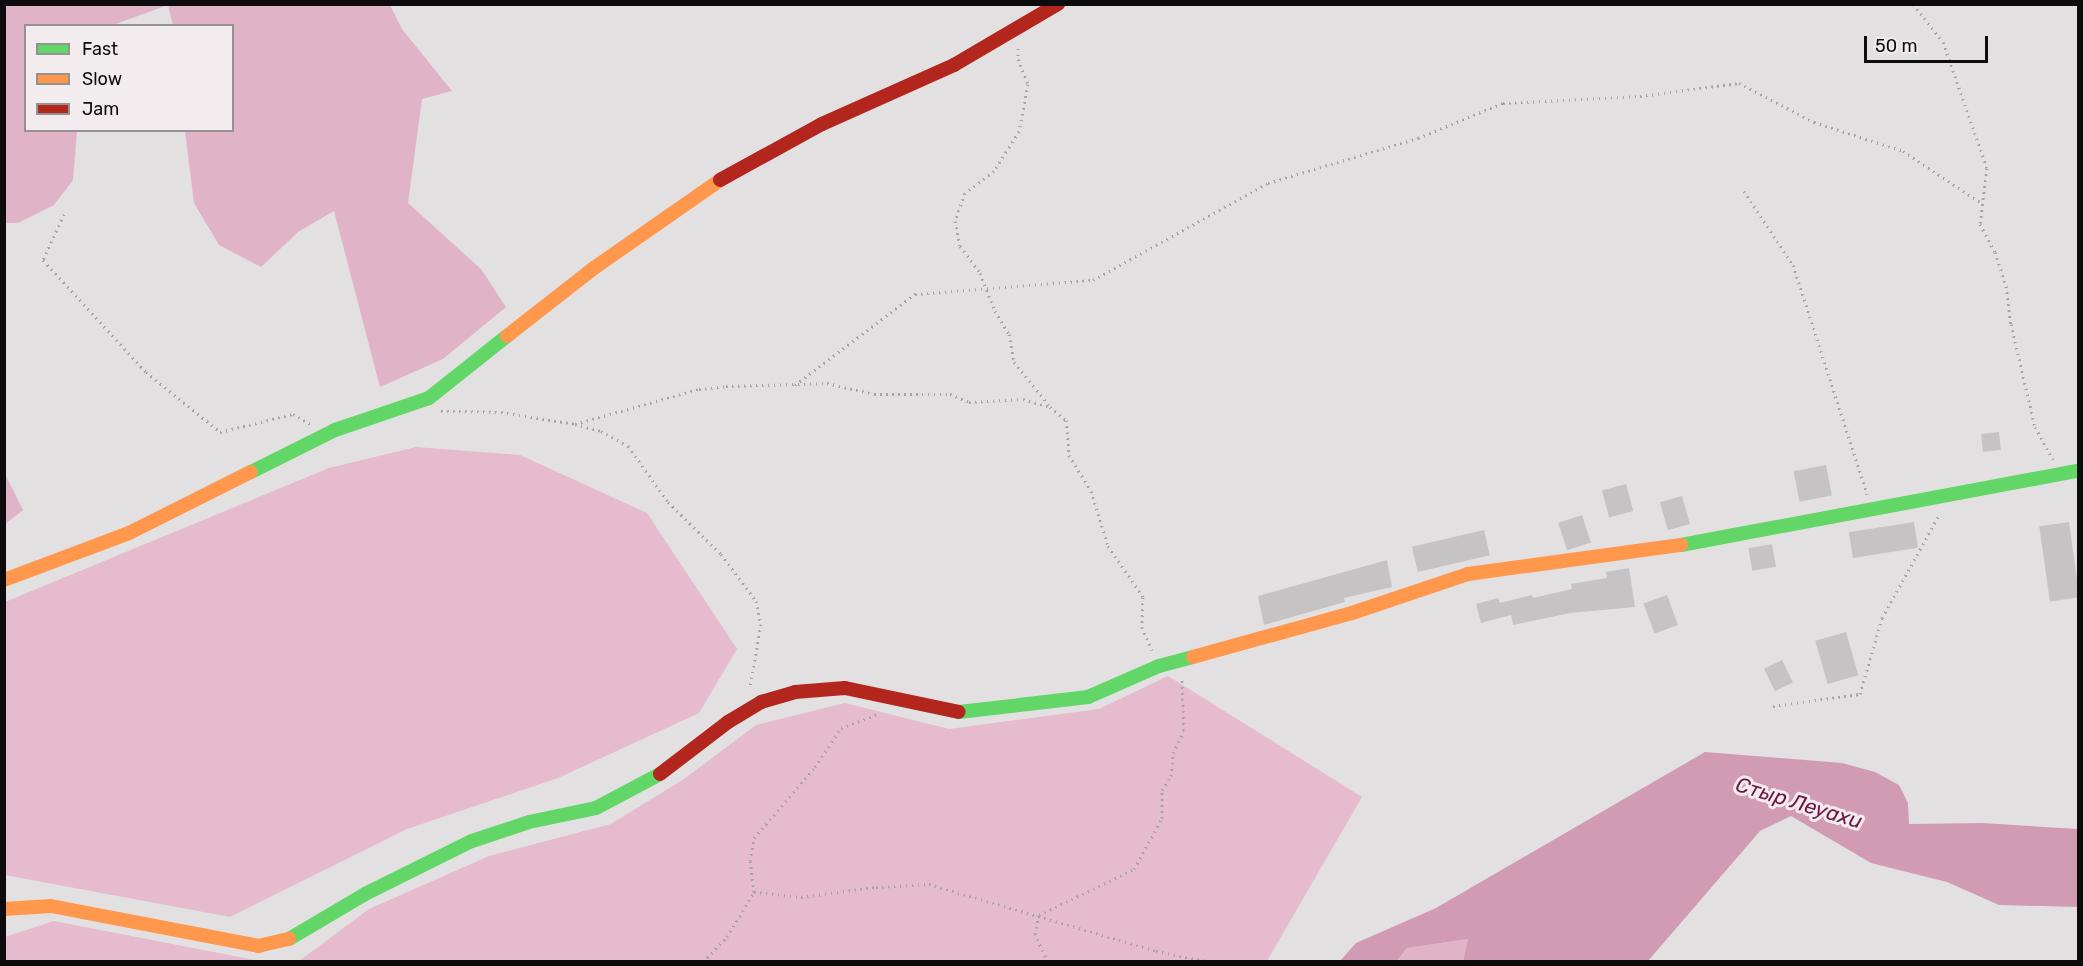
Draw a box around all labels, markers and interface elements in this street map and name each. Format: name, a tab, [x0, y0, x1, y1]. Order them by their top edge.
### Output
legend	[24, 24, 234, 132]
scale bar	[1867, 24, 1992, 62]
text: 50 m	[1875, 35, 1918, 57]
text: Fast	[82, 38, 118, 60]
text: Slow	[82, 68, 122, 90]
text: Jam	[82, 98, 119, 120]
water label: Стыр Леуахи	[1733, 772, 1865, 834]

